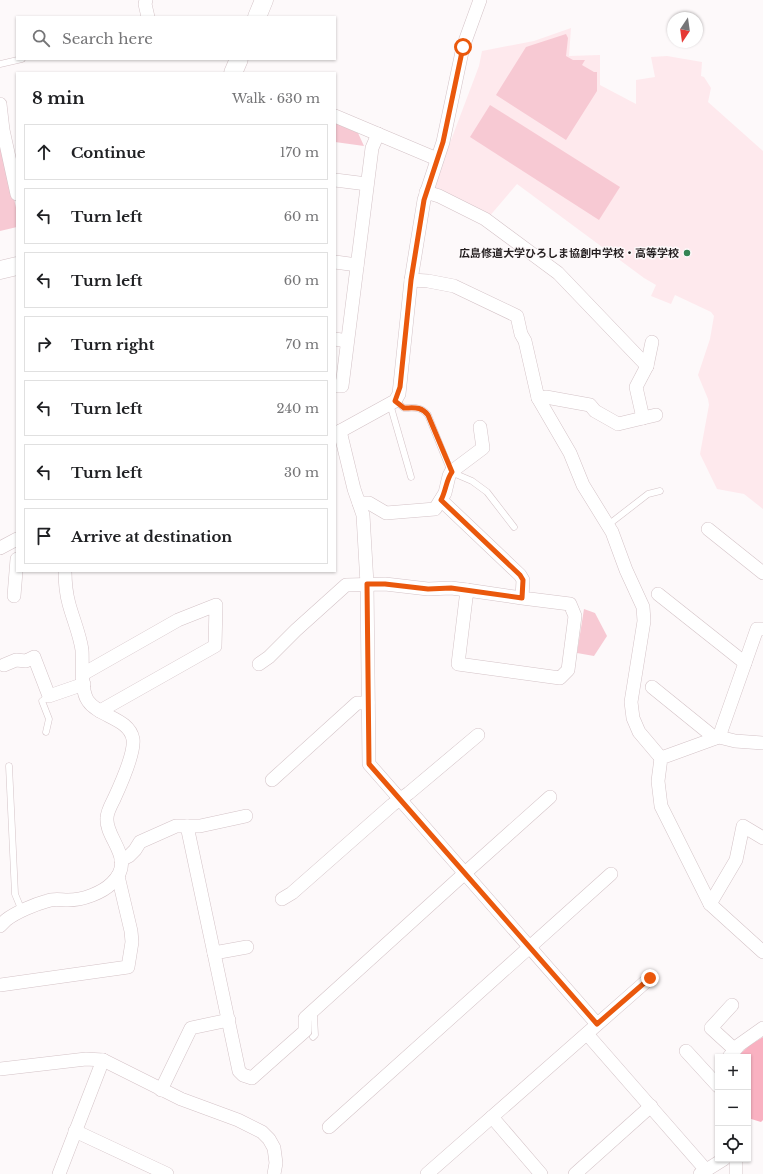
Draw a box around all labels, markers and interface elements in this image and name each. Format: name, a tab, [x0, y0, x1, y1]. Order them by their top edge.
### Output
north arrow	[667, 12, 703, 48]
search box	[16, 16, 336, 60]
icon: search	[30, 27, 52, 49]
text: Search here	[62, 29, 153, 48]
route start	[454, 38, 472, 56]
text: 8 min	[32, 88, 85, 109]
text: Walk · 630 m	[232, 90, 320, 107]
icon: ahead	[33, 141, 55, 163]
text: Continue	[71, 143, 146, 162]
text: 170 m	[280, 144, 319, 161]
icon: left	[33, 205, 55, 227]
text: Turn left	[71, 207, 142, 226]
text: 60 m	[284, 208, 319, 225]
place label: 広島修道大学ひろしま協創中学校・高等学校	[459, 246, 679, 260]
marker: 広島修道大学ひろしま協創中学校・高等学校	[682, 248, 692, 258]
icon: left	[33, 269, 55, 291]
text: Turn left	[71, 271, 142, 290]
text: 60 m	[284, 272, 319, 289]
icon: right	[33, 333, 55, 355]
text: Turn right	[71, 335, 154, 354]
text: 70 m	[286, 336, 319, 353]
icon: left	[33, 397, 55, 419]
text: Turn left	[71, 399, 142, 418]
text: 240 m	[276, 400, 319, 417]
icon: left	[33, 461, 55, 483]
text: Turn left	[71, 463, 142, 482]
text: 30 m	[284, 464, 319, 481]
icon: arrive	[33, 525, 55, 547]
text: Arrive at destination	[71, 527, 232, 546]
route end	[641, 969, 659, 987]
map controls	[715, 1054, 751, 1162]
button: +	[715, 1054, 751, 1090]
button: −	[715, 1090, 751, 1126]
button: locate	[715, 1126, 751, 1162]

